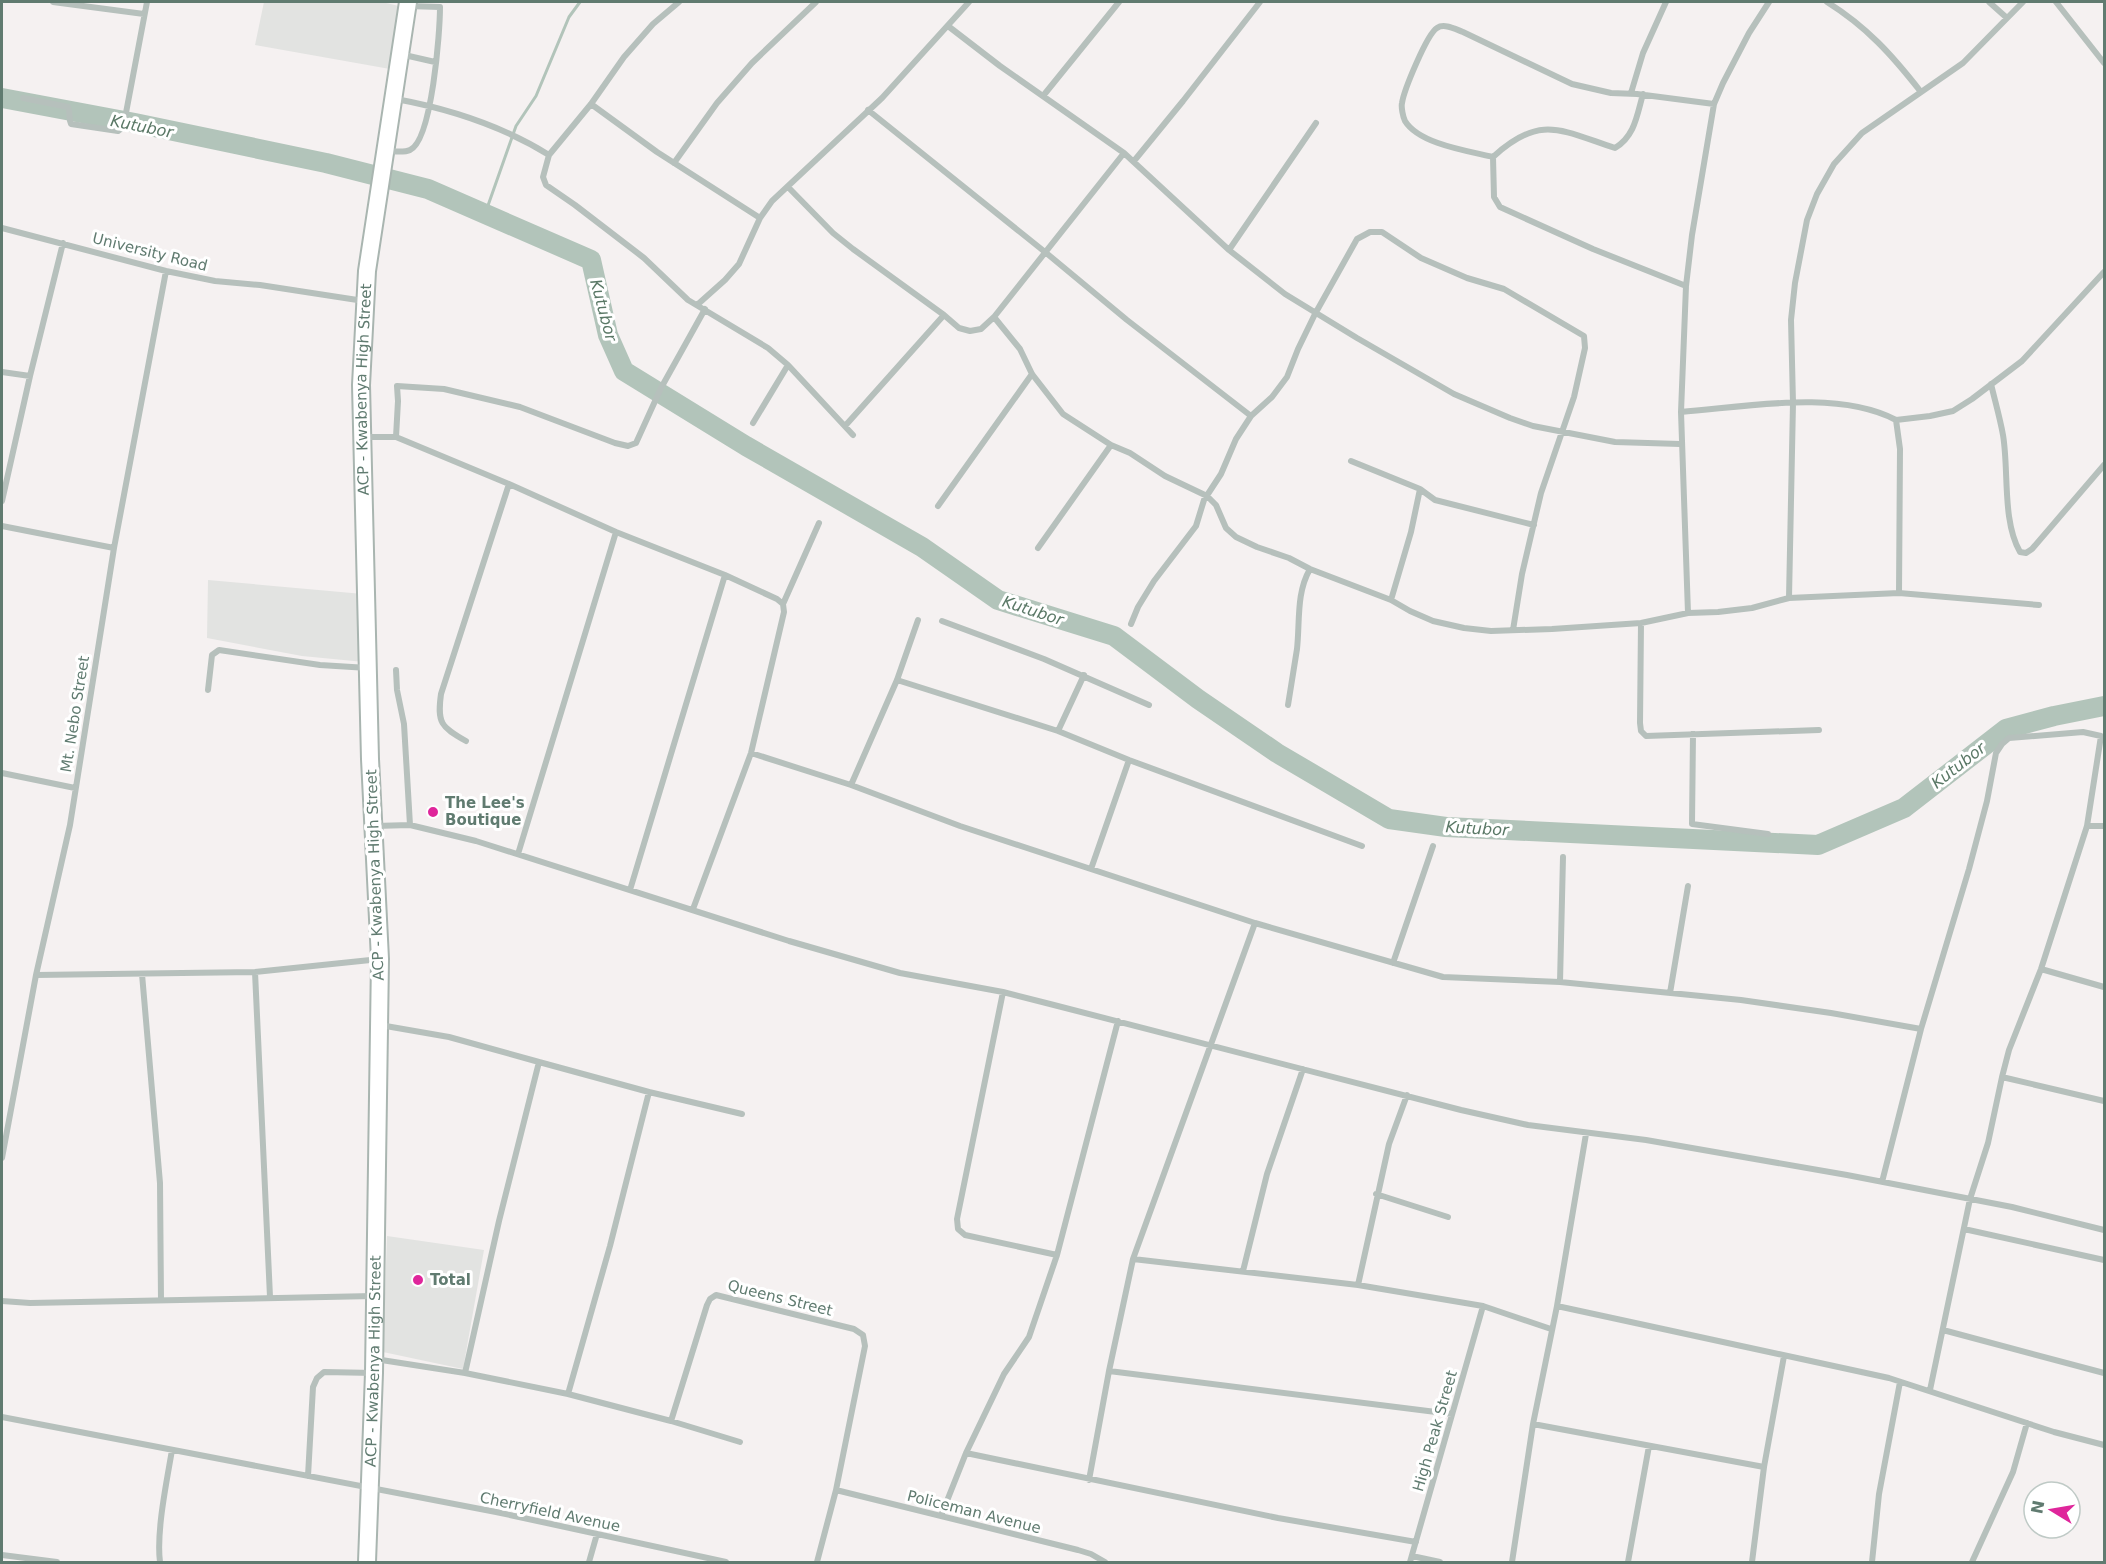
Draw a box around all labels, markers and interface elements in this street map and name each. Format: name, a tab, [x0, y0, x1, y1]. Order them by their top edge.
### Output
water label: Kutubor	[109, 111, 176, 142]
street label: University Road	[91, 229, 209, 275]
water label: Kutubor	[586, 277, 621, 344]
street label: ACP - Kwabenya High Street	[352, 283, 375, 496]
water label: Kutubor	[1000, 592, 1067, 630]
street label: Mt. Nebo Street	[57, 654, 93, 774]
water label: Kutubor	[1928, 738, 1990, 792]
street label: ACP - Kwabenya High Street	[362, 769, 388, 981]
place label: The Lee's Boutique	[445, 794, 525, 829]
marker: The Lee's Boutique	[426, 805, 440, 819]
water label: Kutubor	[1445, 817, 1510, 840]
street label: ACP - Kwabenya High Street	[362, 1255, 385, 1467]
place label: Total	[430, 1271, 471, 1289]
marker: Total	[411, 1273, 425, 1287]
street label: Queens Street	[726, 1276, 834, 1320]
street label: High Peak Street	[1409, 1368, 1461, 1494]
north arrow	[2022, 1480, 2082, 1540]
street label: Policeman Avenue	[905, 1487, 1043, 1537]
street label: Cherryfield Avenue	[478, 1488, 622, 1536]
text: N	[2027, 1499, 2048, 1516]

